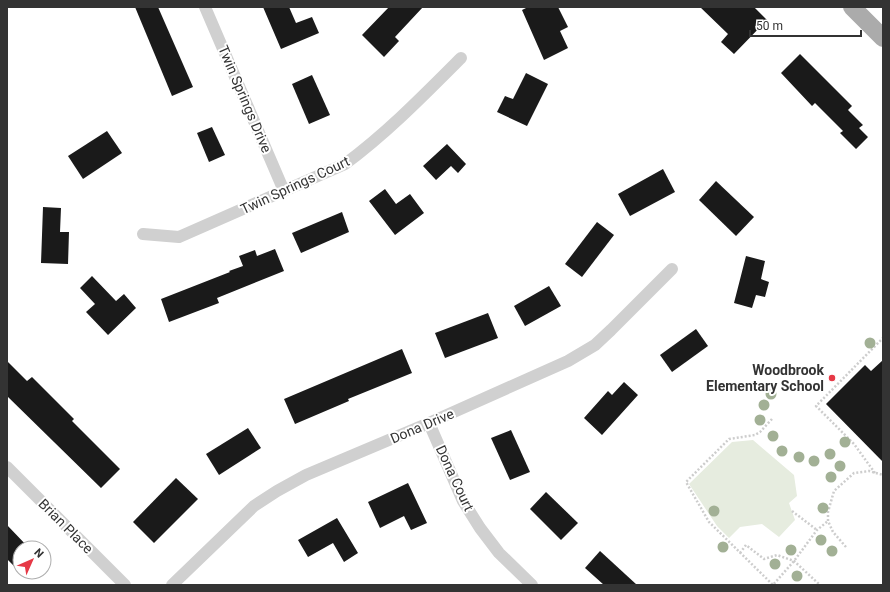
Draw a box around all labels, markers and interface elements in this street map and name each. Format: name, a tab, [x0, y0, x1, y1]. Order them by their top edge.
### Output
scale bar	[750, 12, 861, 38]
text: 50 m	[756, 19, 783, 33]
street label: Twin Springs Drive	[215, 43, 275, 155]
street label: Twin Springs Court	[238, 153, 352, 217]
place label: Woodbrook Elementary School	[706, 362, 825, 394]
marker: Woodbrook Elementary School	[827, 373, 837, 383]
street label: Dona Drive	[388, 405, 456, 447]
street label: Dona Court	[433, 443, 477, 514]
street label: Brian Place	[35, 495, 97, 557]
north arrow	[12, 540, 52, 580]
text: N	[31, 546, 46, 561]

